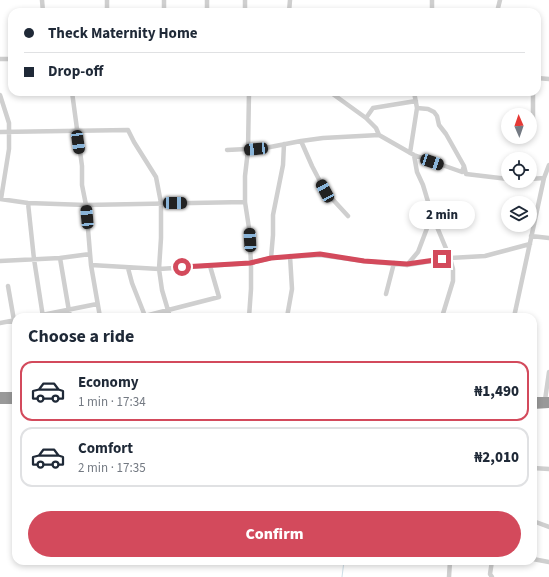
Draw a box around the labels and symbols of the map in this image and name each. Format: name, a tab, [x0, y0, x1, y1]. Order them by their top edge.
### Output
north arrow	[501, 108, 537, 144]
car	[70, 129, 86, 155]
car	[244, 142, 268, 156]
car	[419, 152, 445, 172]
car	[314, 178, 336, 204]
car	[163, 197, 187, 209]
callout: 2 min	[409, 201, 475, 229]
car	[80, 205, 94, 229]
car	[243, 228, 257, 252]
route end	[433, 250, 451, 268]
route start	[173, 258, 191, 276]

